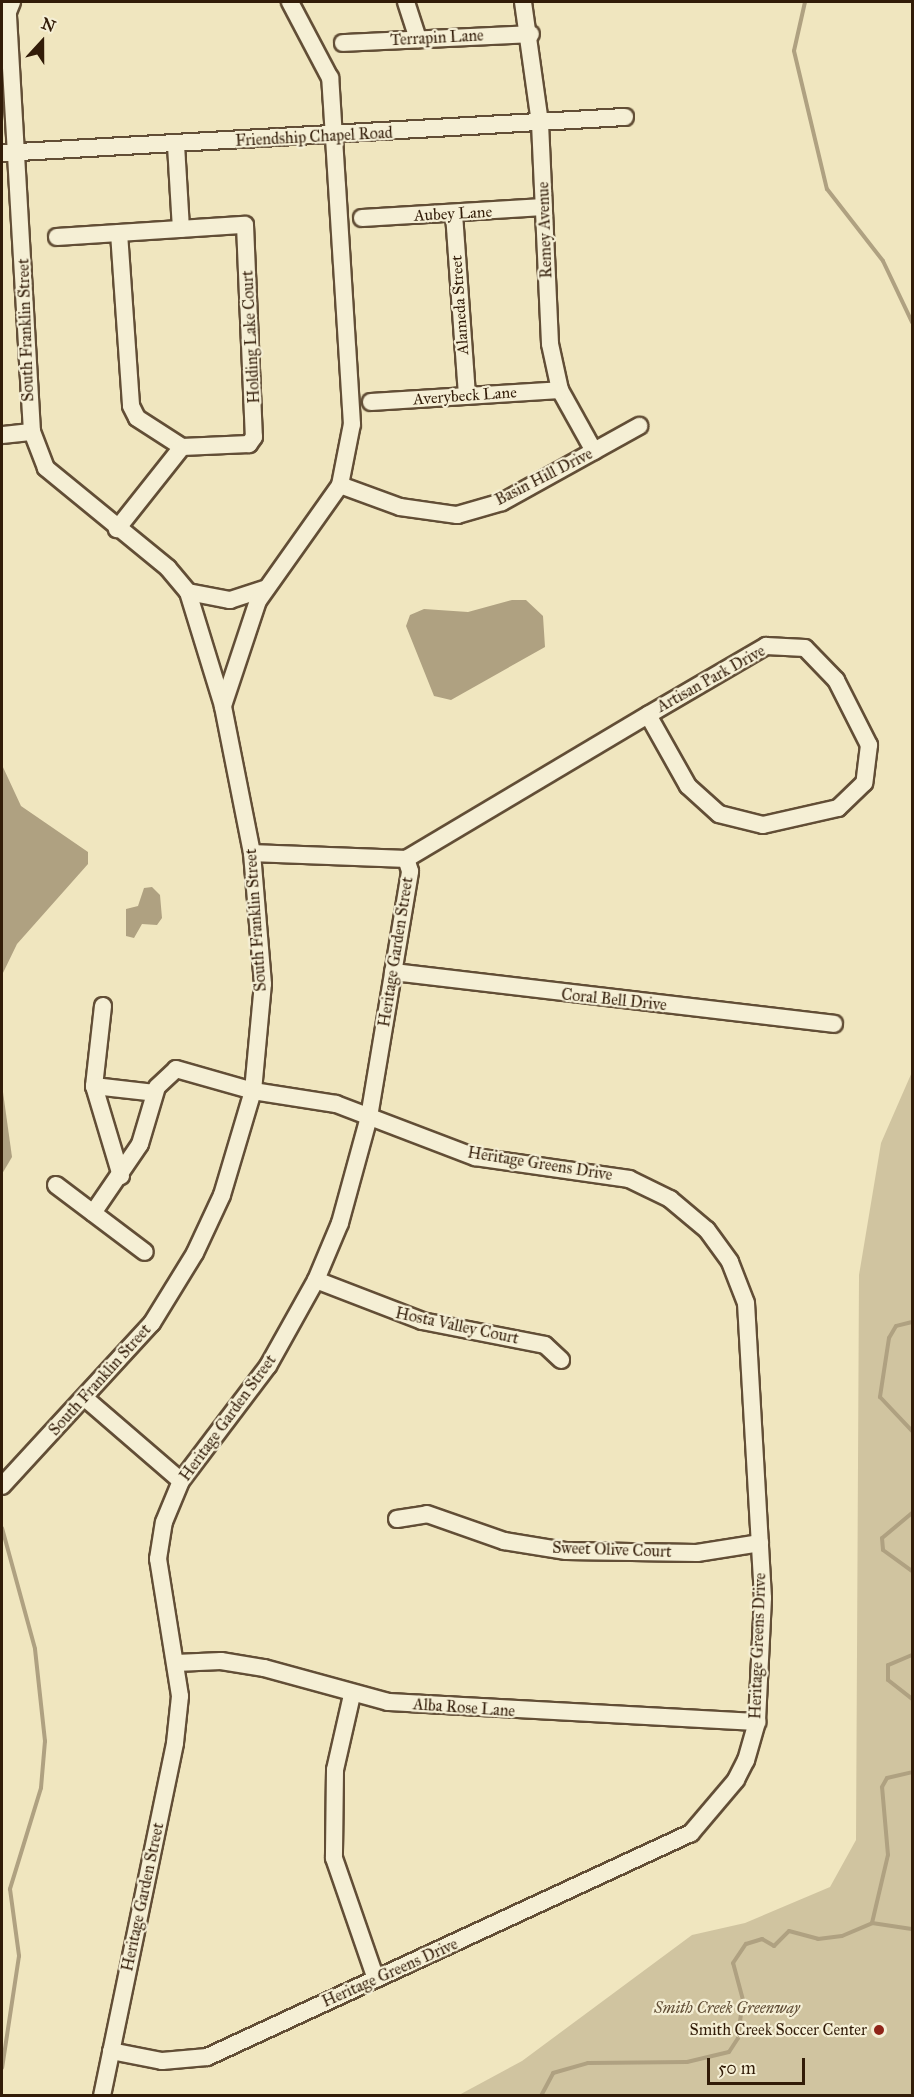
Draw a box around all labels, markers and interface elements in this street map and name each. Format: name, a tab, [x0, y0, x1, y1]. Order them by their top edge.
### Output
north arrow	[12, 12, 72, 72]
text: N	[39, 13, 58, 36]
street label: Terrapin Lane	[390, 26, 484, 50]
street label: Friendship Chapel Road	[235, 123, 393, 151]
street label: Remey Avenue	[534, 181, 556, 279]
street label: Aubey Lane	[413, 202, 493, 226]
street label: Alameda Street	[447, 255, 473, 355]
street label: South Franklin Street	[14, 258, 38, 402]
street label: Holding Lake Court	[238, 270, 264, 404]
street label: Averybeck Lane	[413, 383, 517, 409]
street label: Basin Hill Drive	[492, 444, 596, 510]
street label: Artisan Park Drive	[653, 641, 769, 717]
street label: South Franklin Street	[241, 848, 271, 992]
street label: Heritage Garden Street	[375, 876, 417, 1028]
street label: Coral Bell Drive	[560, 985, 668, 1015]
street label: Heritage Greens Drive	[466, 1143, 614, 1185]
street label: Hosta Valley Court	[394, 1304, 520, 1348]
street label: South Franklin Street	[45, 1320, 155, 1440]
street label: Heritage Garden Street	[176, 1351, 280, 1485]
street label: Sweet Olive Court	[552, 1538, 672, 1562]
street label: Heritage Greens Drive	[746, 1572, 770, 1720]
street label: Alba Rose Lane	[412, 1695, 516, 1721]
street label: Heritage Garden Street	[118, 1821, 168, 1973]
street label: Heritage Greens Drive	[319, 1934, 461, 2012]
park label: Smith Creek Greenway	[654, 1998, 800, 2018]
place label: Smith Creek Soccer Center	[690, 2020, 867, 2040]
marker: Smith Creek Soccer Center	[872, 2023, 886, 2037]
scale bar	[710, 2046, 808, 2084]
text: 50 m	[718, 2057, 756, 2079]

